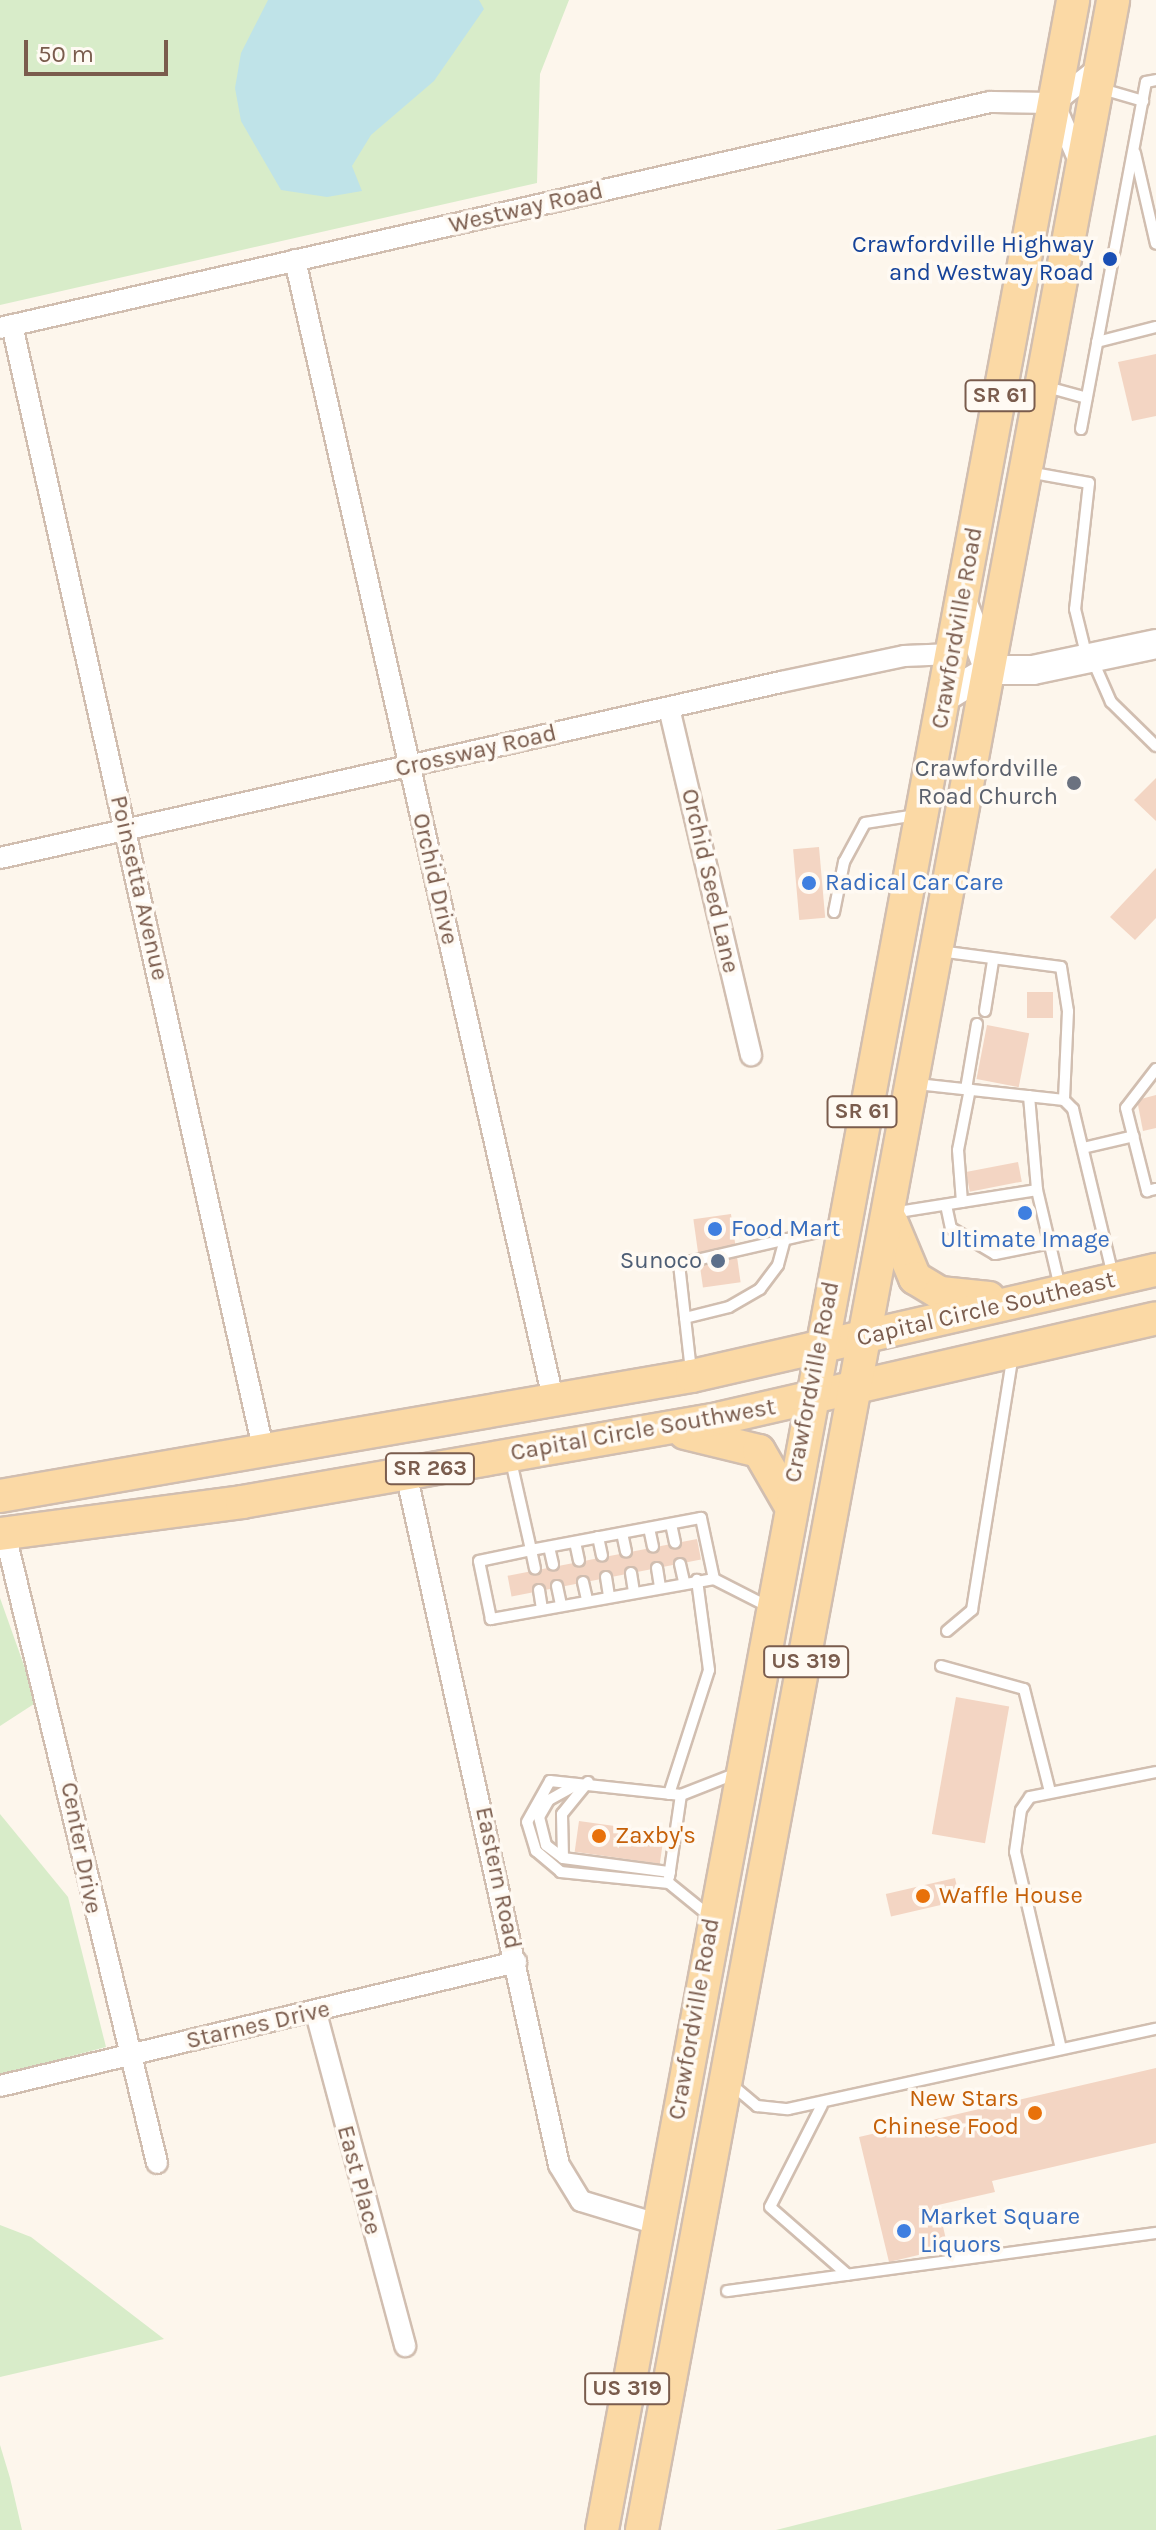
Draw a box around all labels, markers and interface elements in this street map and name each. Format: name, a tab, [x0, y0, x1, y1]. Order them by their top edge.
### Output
scale bar	[28, 24, 172, 74]
text: 50 m	[38, 40, 94, 68]
street label: Westway Road	[446, 176, 606, 240]
place label: Crawfordville Highway and Westway Road	[852, 231, 1094, 287]
marker: Crawfordville Highway and Westway Road	[1101, 250, 1119, 268]
road number: SR 61	[964, 378, 1036, 414]
street label: Crawfordville Road	[925, 525, 989, 731]
street label: Crossway Road	[393, 718, 559, 784]
place label: Crawfordville Road Church	[915, 755, 1058, 811]
marker: Crawfordville Road Church	[1065, 774, 1083, 792]
street label: Orchid Seed Lane	[675, 786, 745, 976]
street label: Poinsetta Avenue	[104, 793, 174, 983]
street label: Orchid Drive	[406, 810, 464, 948]
place label: Radical Car Care	[825, 869, 1004, 897]
marker: Radical Car Care	[800, 874, 818, 892]
road number: SR 61	[826, 1094, 898, 1130]
marker: Ultimate Image	[1016, 1204, 1034, 1222]
place label: Food Mart	[731, 1215, 840, 1243]
marker: Food Mart	[706, 1220, 724, 1238]
place label: Ultimate Image	[940, 1226, 1110, 1254]
place label: Sunoco	[620, 1247, 702, 1275]
marker: Sunoco	[709, 1252, 727, 1270]
street label: Capital Circle Southeast	[854, 1265, 1118, 1353]
street label: Crawfordville Road	[778, 1279, 846, 1485]
street label: Capital Circle Southwest	[508, 1393, 778, 1467]
road number: SR 263	[384, 1451, 476, 1487]
road number: US 319	[762, 1644, 850, 1680]
street label: Center Drive	[54, 1780, 108, 1916]
street label: Eastern Road	[469, 1804, 527, 1952]
place label: Zaxby's	[615, 1822, 696, 1850]
marker: Zaxby's	[590, 1827, 608, 1845]
place label: Waffle House	[939, 1882, 1083, 1910]
marker: Waffle House	[914, 1887, 932, 1905]
street label: Crawfordville Road	[662, 1916, 726, 2122]
street label: Starnes Drive	[183, 1994, 333, 2056]
place label: New Stars Chinese Food	[873, 2085, 1019, 2141]
marker: New Stars Chinese Food	[1026, 2104, 1044, 2122]
street label: East Place	[331, 2122, 387, 2238]
place label: Market Square Liquors	[920, 2203, 1080, 2259]
marker: Market Square Liquors	[895, 2222, 913, 2240]
road number: US 319	[583, 2371, 671, 2407]

